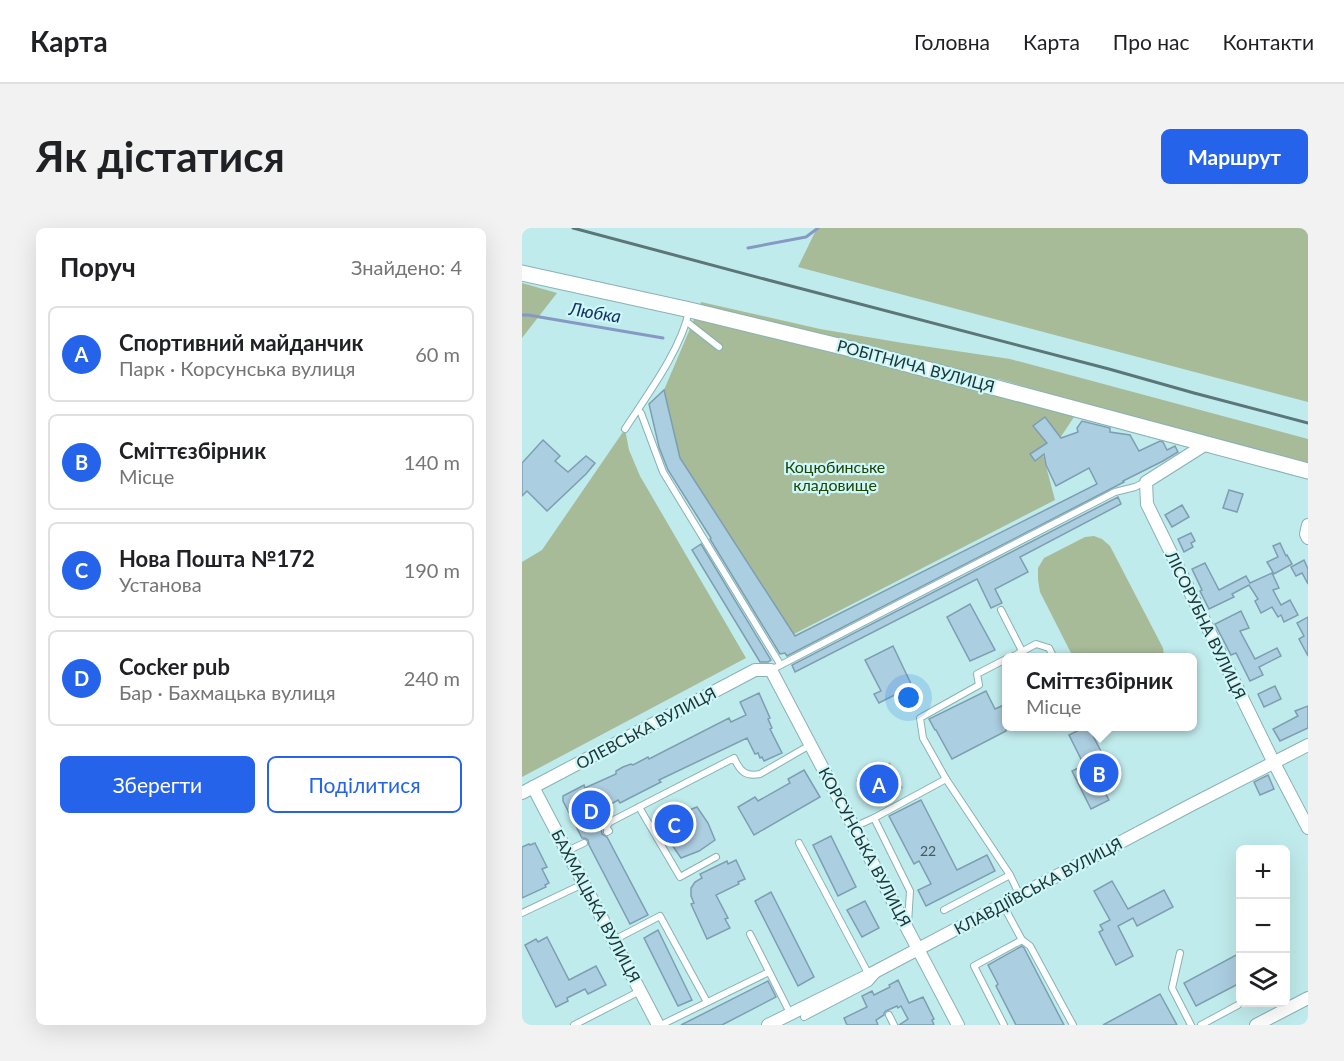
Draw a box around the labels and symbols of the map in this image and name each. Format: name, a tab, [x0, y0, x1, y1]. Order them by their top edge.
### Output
water label: Любка	[567, 297, 623, 327]
street label: РОБІТНИЧА ВУЛИЦЯ	[835, 335, 997, 396]
park label: Коцюбинське кладовище	[785, 457, 885, 494]
street label: ЛІСОРУБНА ВУЛИЦЯ	[1162, 547, 1251, 702]
street label: ОЛЕВСЬКА ВУЛИЦЯ	[572, 683, 719, 773]
your location	[894, 683, 923, 712]
pin: B	[1080, 750, 1118, 796]
pin: A	[860, 762, 898, 806]
street label: КОРСУНСЬКА ВУЛИЦЯ	[815, 764, 916, 930]
pin: D	[572, 788, 610, 832]
pin: C	[654, 802, 694, 846]
street label: БАХМАЦЬКА ВУЛИЦЯ	[548, 826, 645, 986]
street label: КЛАВДІЇВСЬКА ВУЛИЦЯ	[951, 833, 1125, 938]
house number: 22	[920, 842, 936, 859]

